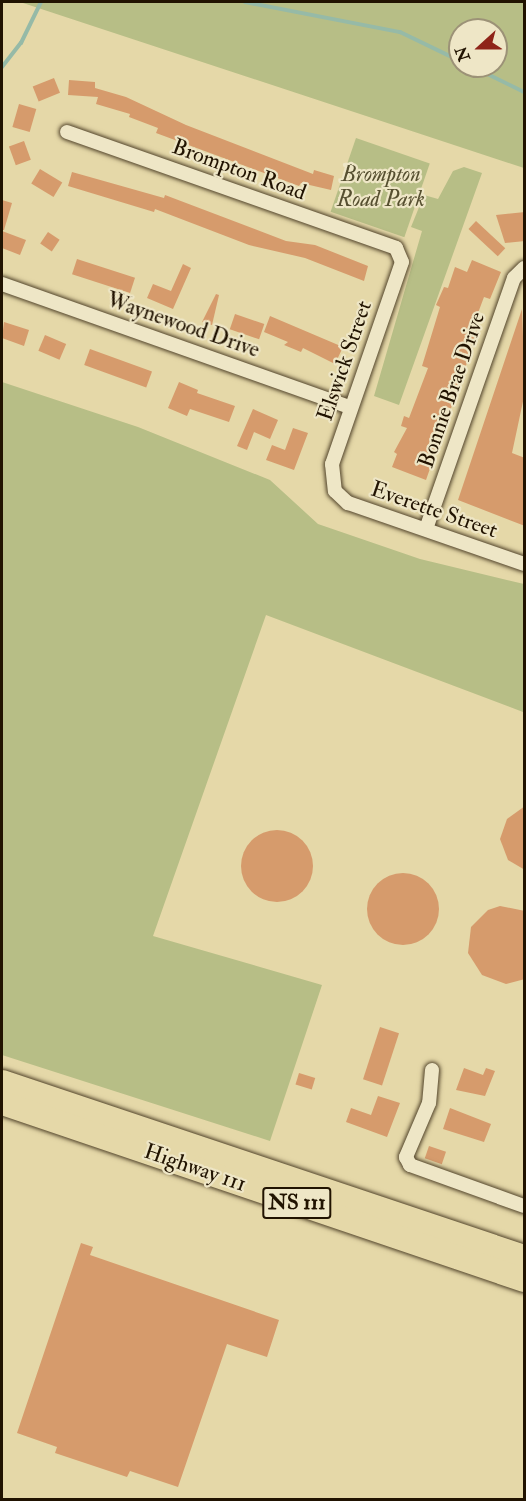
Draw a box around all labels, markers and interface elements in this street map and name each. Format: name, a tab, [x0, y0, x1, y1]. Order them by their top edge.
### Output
north arrow	[448, 18, 508, 78]
text: N	[451, 43, 475, 64]
street label: Brompton Road	[168, 134, 310, 206]
park label: Brompton Road Park	[337, 161, 425, 212]
street label: Waynewood Drive	[103, 286, 263, 364]
street label: Elswick Street	[312, 297, 378, 425]
street label: Bonnie Brae Drive	[413, 309, 491, 471]
street label: Everette Street	[367, 476, 501, 544]
street label: Highway 111	[141, 1138, 249, 1198]
road number: NS 111	[261, 1185, 333, 1221]

